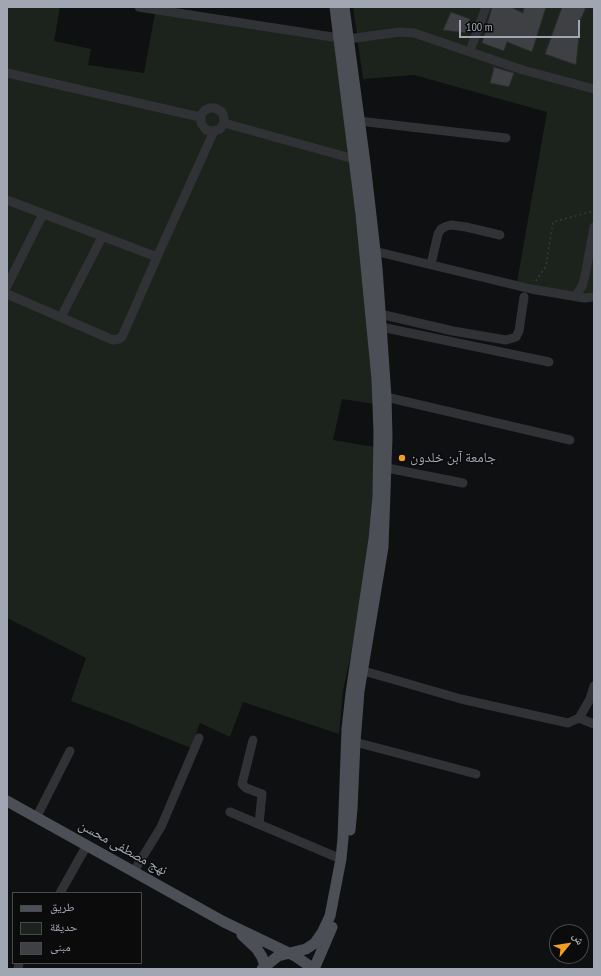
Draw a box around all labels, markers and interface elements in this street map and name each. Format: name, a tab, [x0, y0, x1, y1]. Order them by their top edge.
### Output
scale bar	[461, 12, 582, 38]
text: 100 m	[466, 19, 493, 34]
place label: جامعة آبن خلدون	[410, 450, 496, 466]
marker: جامعة آبن خلدون	[397, 453, 407, 463]
street label: نهج مصطفى محسن	[76, 817, 170, 879]
legend	[12, 892, 142, 964]
text: طريق	[50, 899, 75, 914]
text: حديقة	[50, 919, 78, 934]
north arrow	[549, 924, 589, 964]
text: ش	[570, 930, 588, 947]
text: مبنى	[50, 939, 71, 954]

